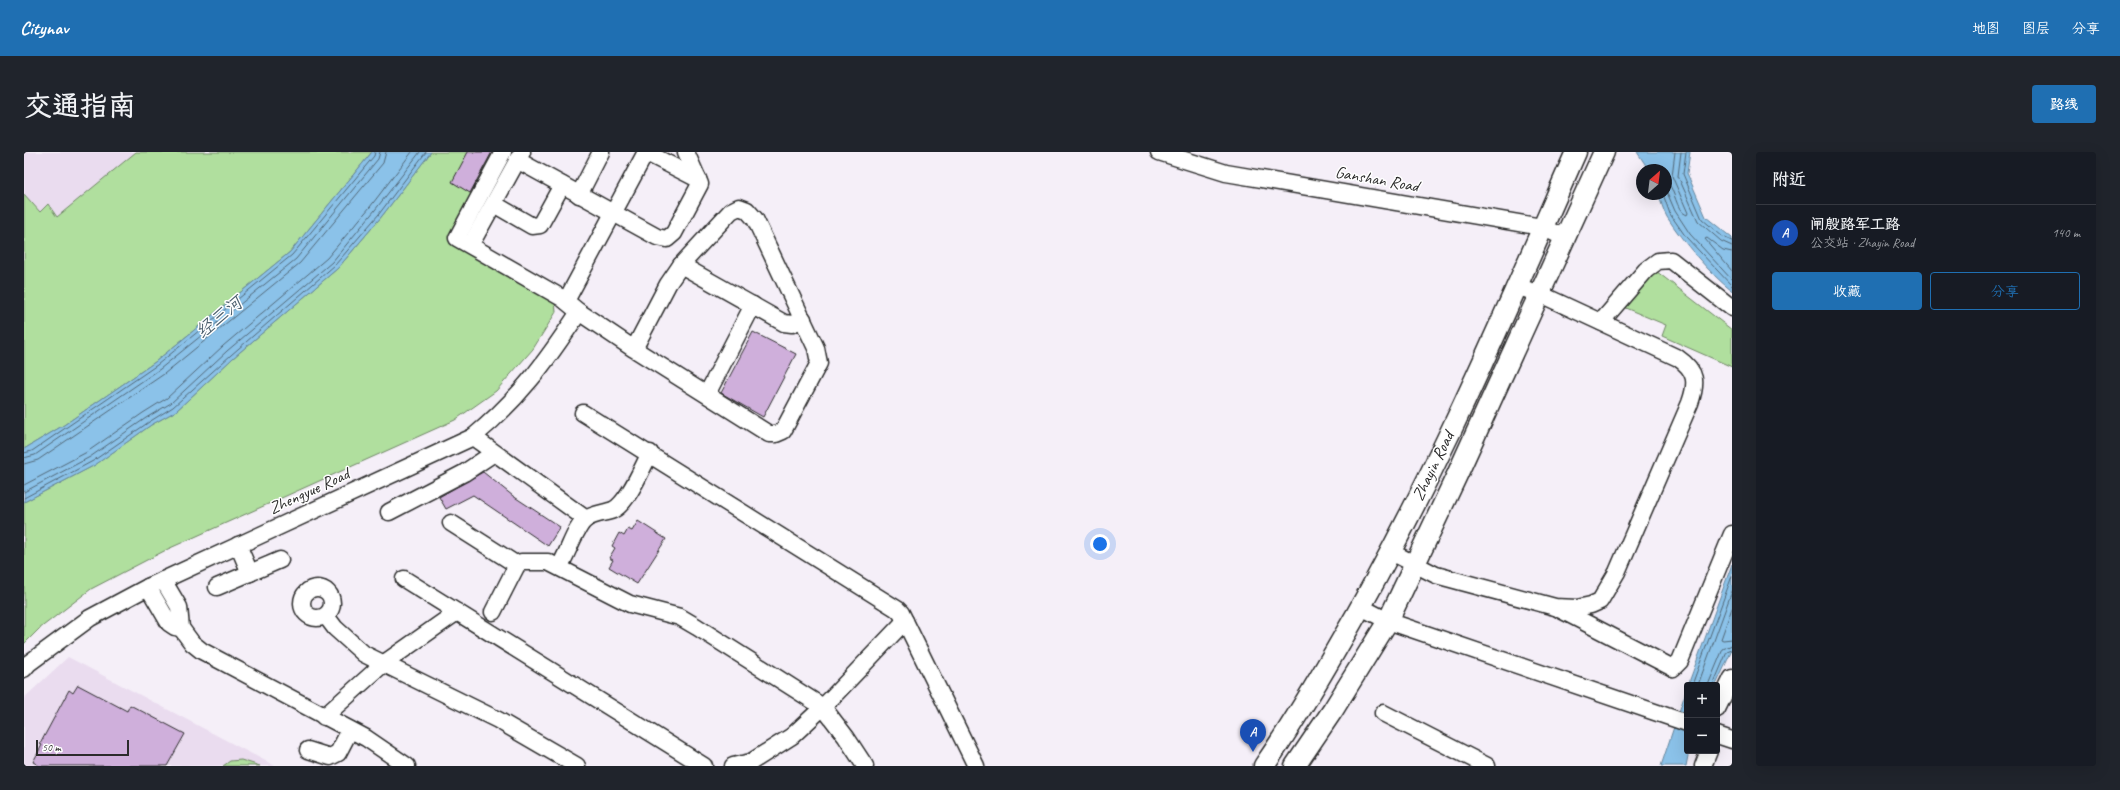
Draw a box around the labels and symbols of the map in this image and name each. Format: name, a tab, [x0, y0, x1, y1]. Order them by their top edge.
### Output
street label: Ganshan Road	[1334, 161, 1424, 197]
north arrow	[1636, 164, 1672, 200]
water label: 经三河	[191, 290, 249, 343]
street label: Zhayin Road	[1407, 426, 1460, 504]
street label: Zhengyue Road	[266, 462, 355, 519]
your location	[1090, 534, 1110, 554]
pin: A	[1240, 719, 1266, 752]
scale bar	[36, 738, 129, 757]

